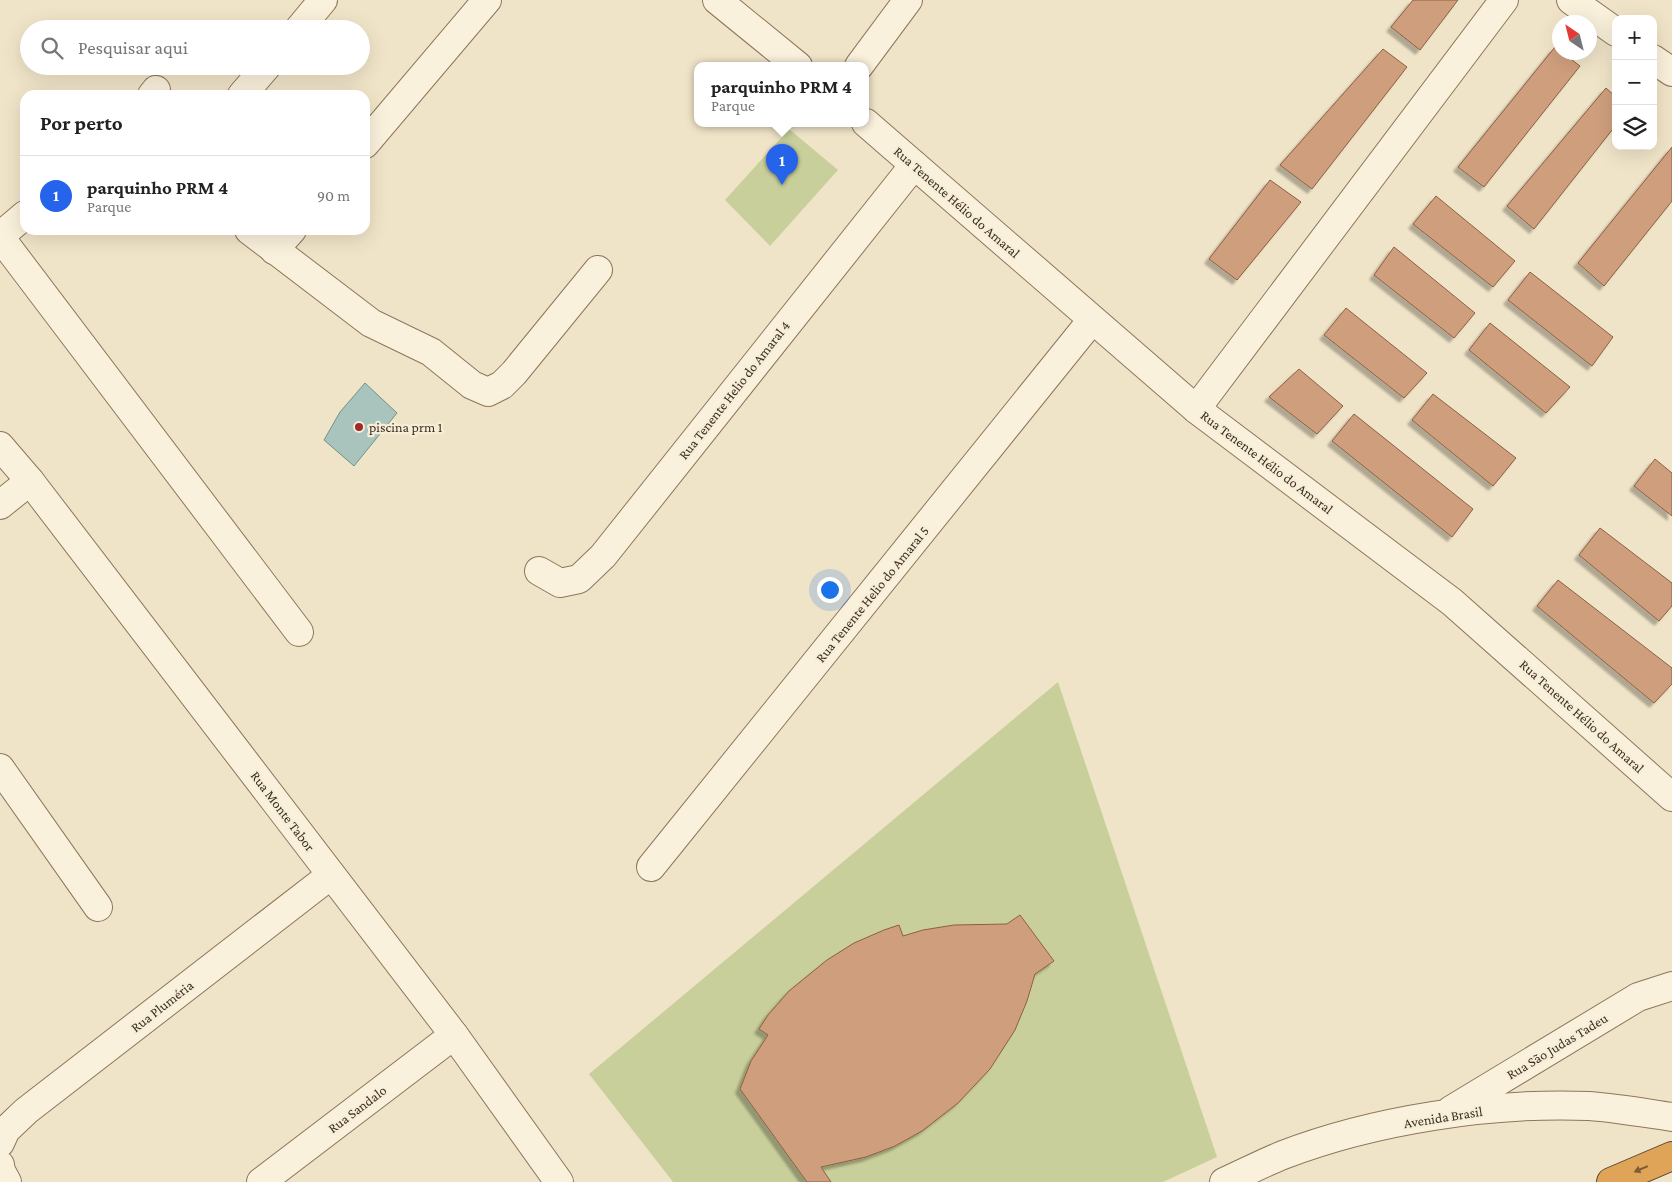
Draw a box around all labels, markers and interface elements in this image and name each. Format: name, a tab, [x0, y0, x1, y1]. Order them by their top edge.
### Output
north arrow	[1552, 15, 1597, 60]
map controls	[1612, 15, 1657, 150]
button: +	[1612, 15, 1657, 60]
search box	[20, 20, 370, 75]
icon: search	[38, 34, 66, 62]
text: Pesquisar aqui	[78, 37, 188, 58]
button: −	[1612, 60, 1657, 105]
popup	[694, 62, 869, 127]
text: parquinho PRM 4	[711, 76, 852, 97]
text: Parque	[711, 97, 755, 114]
button: layers	[1612, 105, 1657, 150]
text: Por perto	[40, 111, 123, 135]
street label: Rua Tenente Hélio do Amaral	[891, 143, 1023, 261]
pin: 1	[766, 144, 798, 185]
text: parquinho PRM 4	[87, 177, 228, 198]
text: 1	[53, 187, 59, 204]
text: 90 m	[317, 187, 350, 204]
text: Parque	[87, 198, 131, 215]
street label: Rua Tenente Helio do Amaral 4	[675, 318, 793, 462]
street label: Rua Tenente Hélio do Amaral	[1198, 407, 1337, 517]
place label: piscina prm 1	[369, 419, 443, 435]
marker: piscina prm 1	[353, 421, 365, 433]
street label: Rua Tenente Helio do Amaral 5	[812, 523, 932, 665]
your location	[817, 577, 843, 603]
street label: Rua Tenente Hélio do Amaral	[1517, 656, 1648, 776]
street label: Rua Monte Tabor	[248, 768, 318, 854]
street label: Rua Pluméria	[128, 976, 197, 1035]
street label: Rua São Judas Tadeu	[1504, 1009, 1611, 1082]
street label: Rua Sandalo	[325, 1082, 389, 1136]
street label: Avenida Brasil	[1402, 1103, 1484, 1131]
one-way arrow	[1633, 1165, 1648, 1173]

